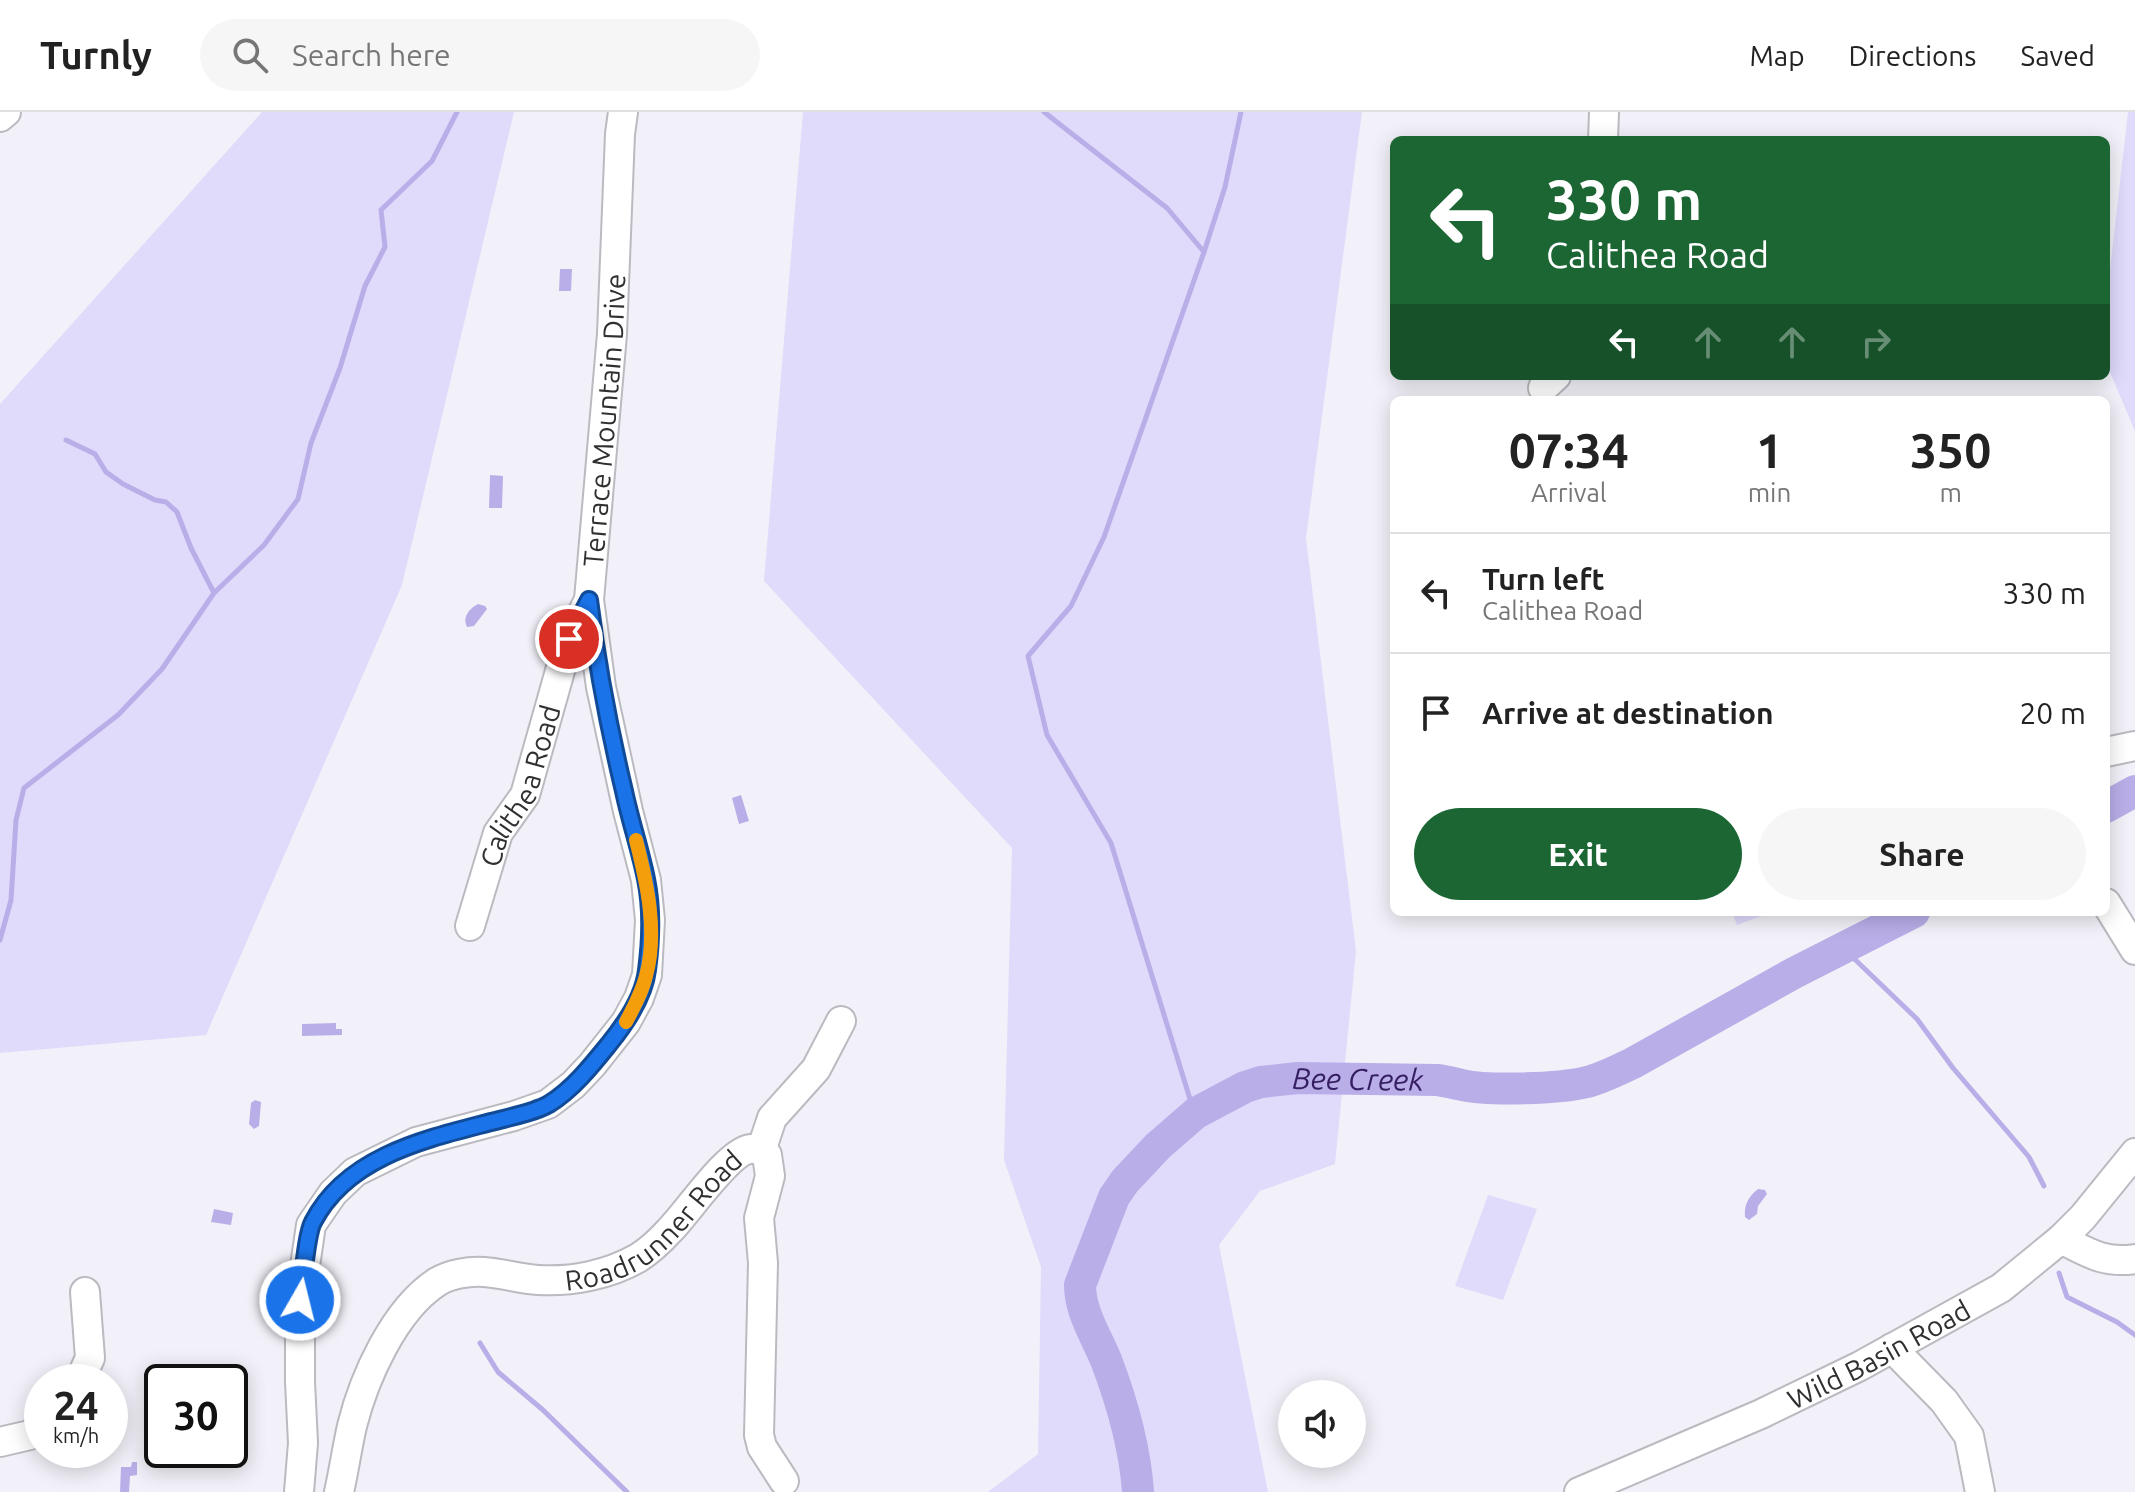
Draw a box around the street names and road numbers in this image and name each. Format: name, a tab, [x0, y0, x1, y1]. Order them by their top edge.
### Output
street label: Terrace Mountain Drive	[576, 273, 630, 568]
street label: Calithea Road	[473, 701, 565, 870]
street label: Roadrunner Road	[563, 1143, 747, 1295]
street label: Wild Basin Road	[1782, 1293, 1975, 1414]

